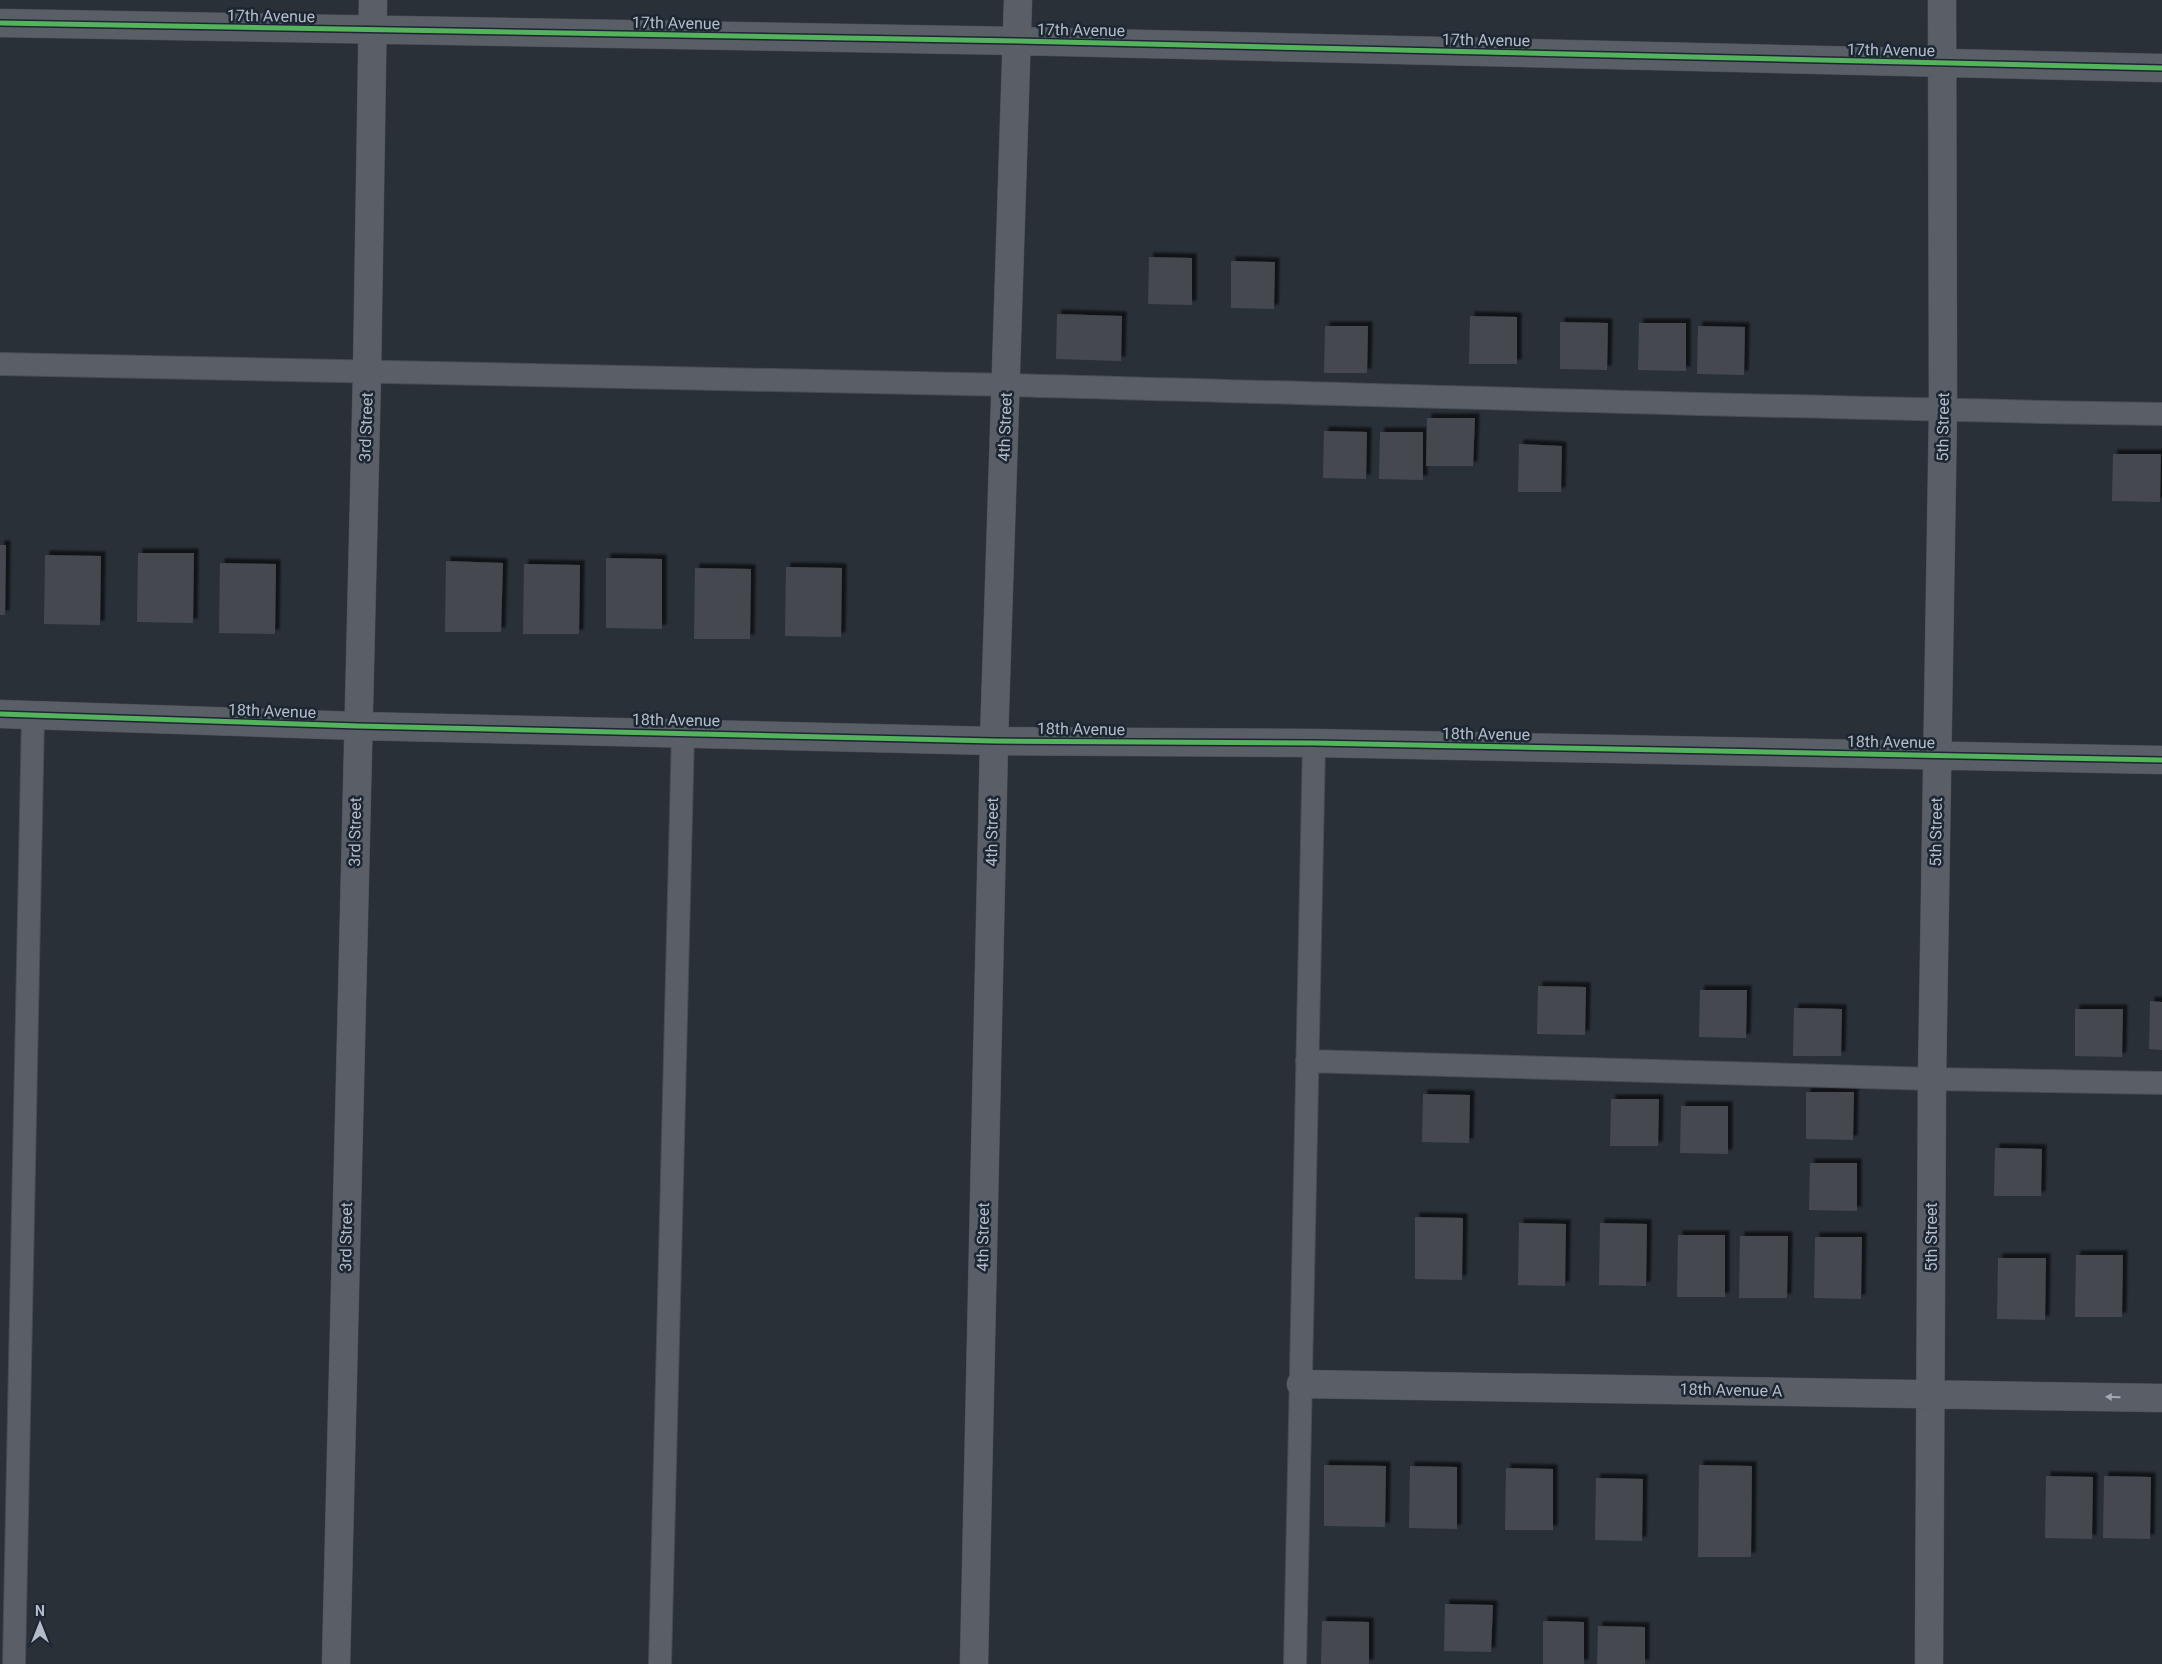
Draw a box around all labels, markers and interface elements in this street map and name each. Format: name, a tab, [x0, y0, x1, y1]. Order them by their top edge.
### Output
street label: 17th Avenue	[227, 6, 315, 26]
street label: 17th Avenue	[632, 13, 720, 33]
street label: 17th Avenue	[1037, 20, 1125, 40]
street label: 17th Avenue	[1442, 30, 1530, 50]
street label: 17th Avenue	[1847, 40, 1935, 60]
street label: 3rd Street	[355, 392, 377, 462]
street label: 4th Street	[994, 392, 1016, 462]
street label: 5th Street	[1933, 392, 1953, 462]
street label: 18th Avenue	[228, 700, 316, 722]
street label: 18th Avenue	[632, 710, 720, 730]
street label: 18th Avenue	[1037, 719, 1125, 739]
street label: 18th Avenue	[1442, 724, 1530, 744]
street label: 18th Avenue	[1847, 732, 1935, 752]
street label: 3rd Street	[345, 797, 365, 867]
street label: 4th Street	[982, 797, 1002, 867]
street label: 5th Street	[1926, 797, 1946, 867]
street label: 3rd Street	[336, 1202, 356, 1272]
street label: 4th Street	[973, 1202, 993, 1272]
street label: 5th Street	[1922, 1202, 1941, 1272]
street label: 18th Avenue A	[1679, 1380, 1783, 1400]
one-way arrow	[2105, 1392, 2121, 1400]
north arrow	[15, 1599, 65, 1649]
text: N	[35, 1603, 45, 1619]

